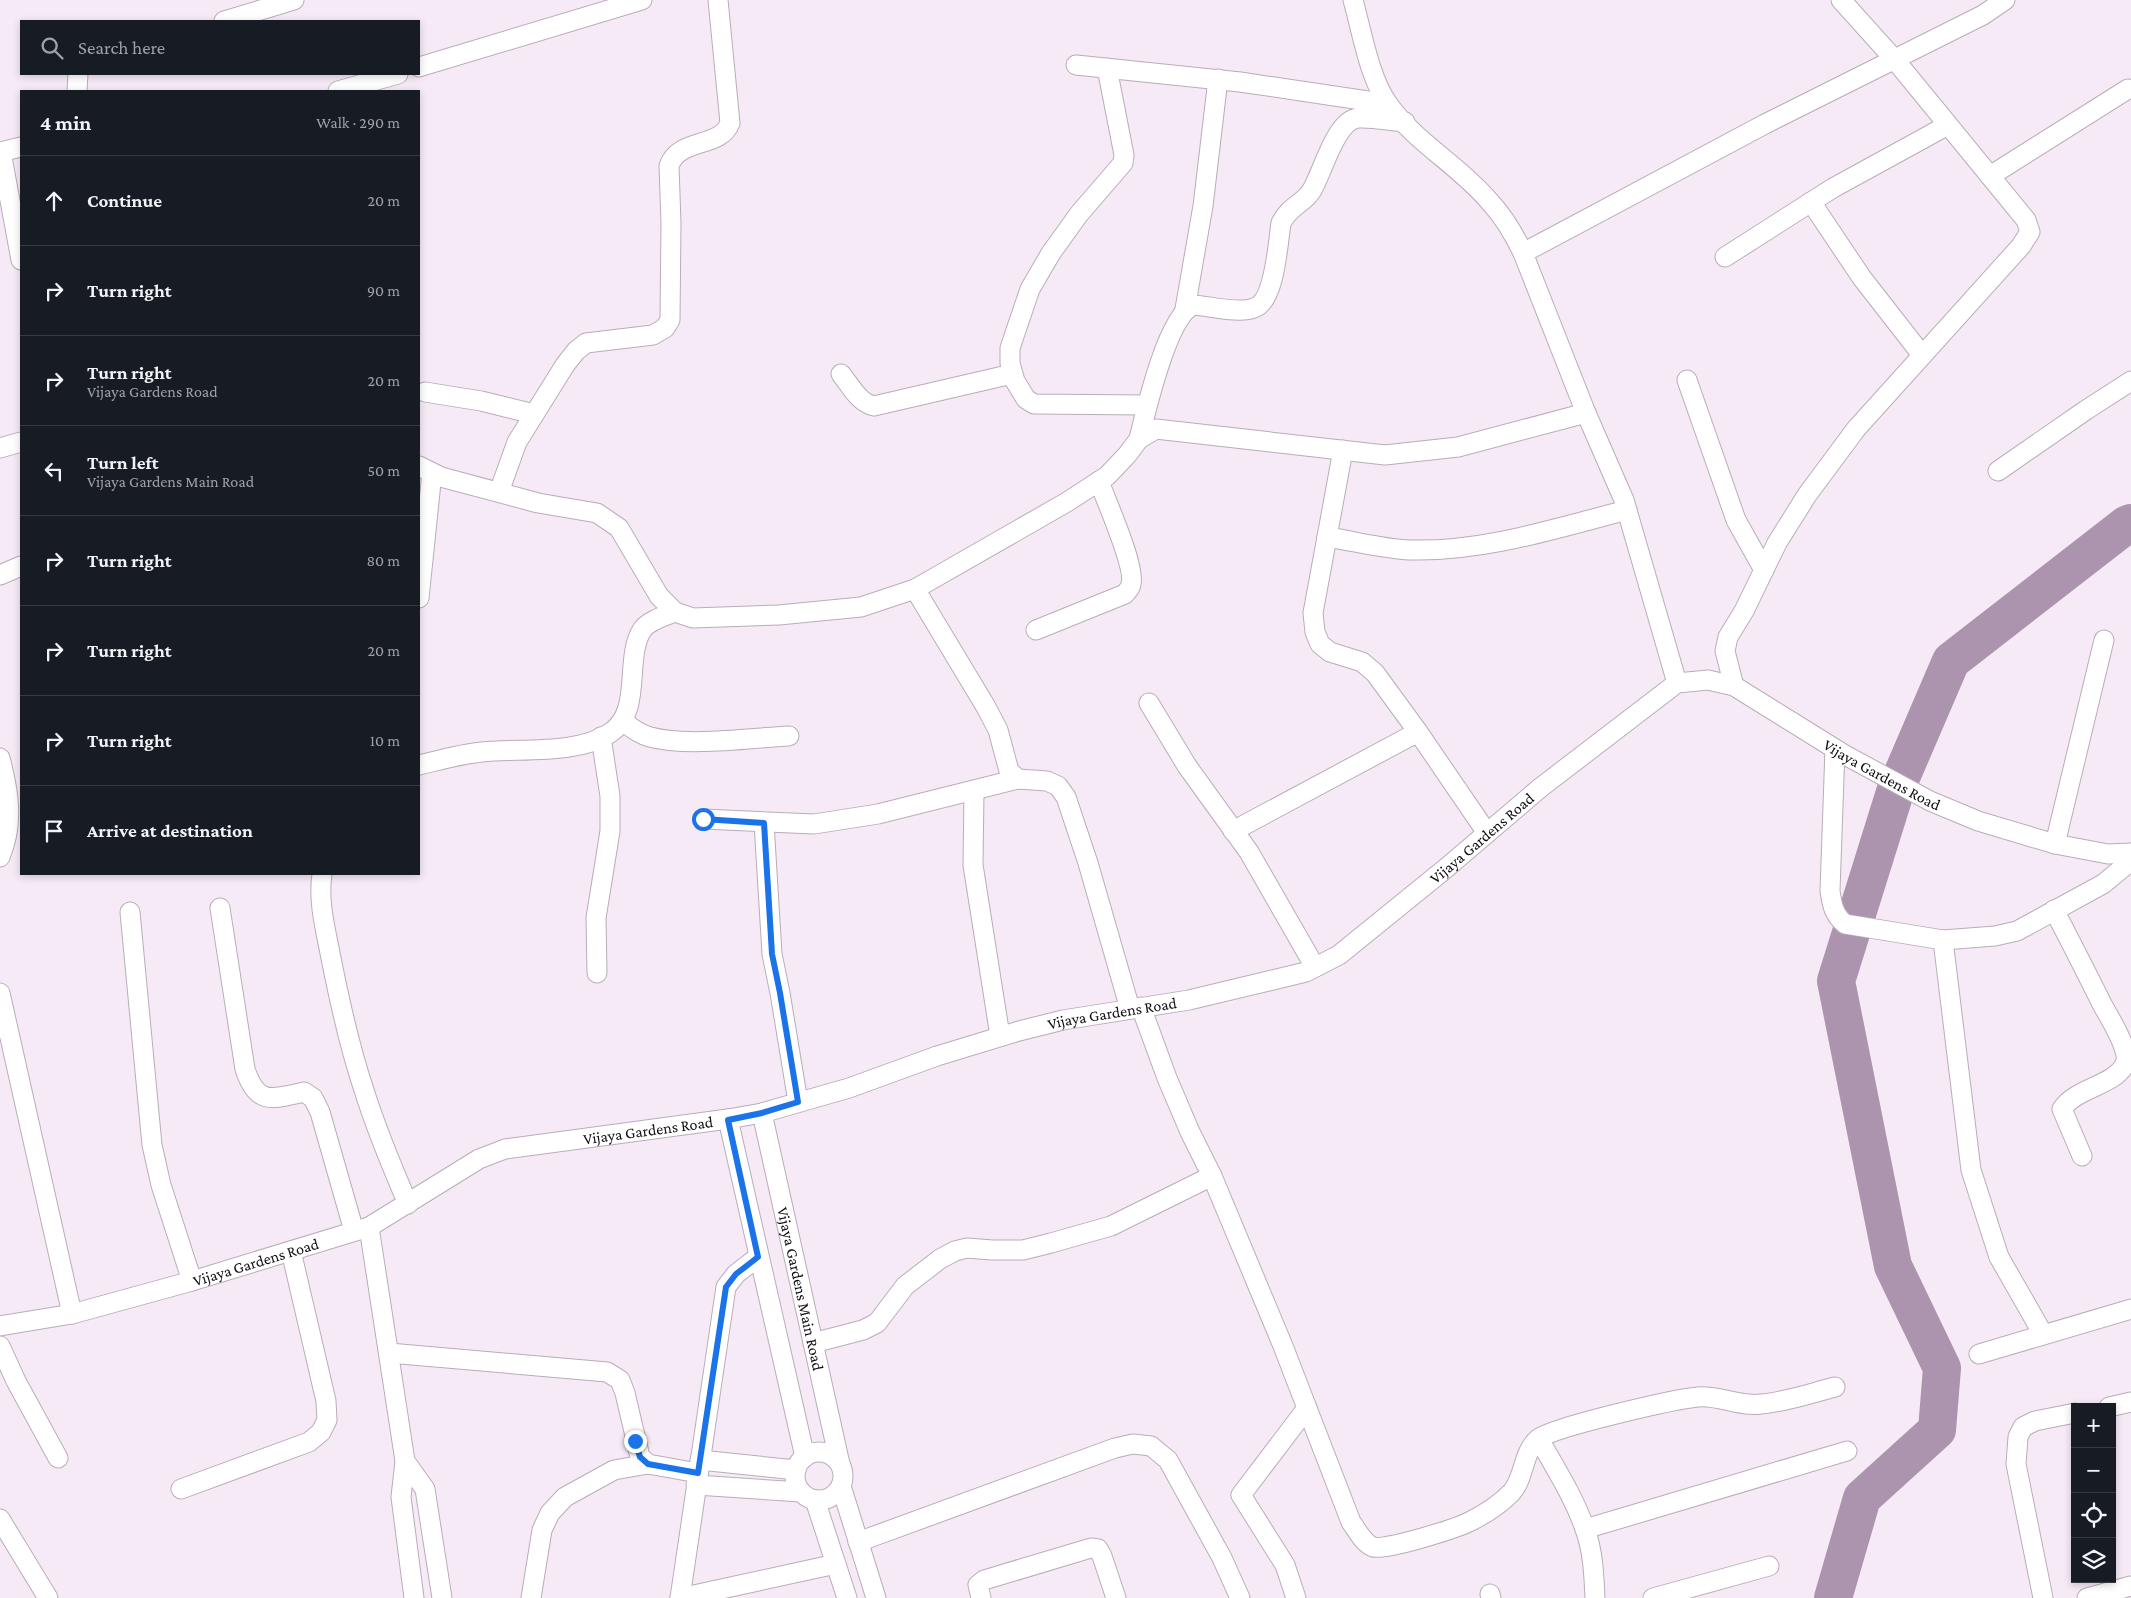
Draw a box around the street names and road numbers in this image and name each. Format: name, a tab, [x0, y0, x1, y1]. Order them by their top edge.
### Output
street label: Vijaya Gardens Road	[1821, 736, 1944, 813]
street label: Vijaya Gardens Road	[1426, 789, 1537, 886]
street label: Vijaya Gardens Road	[1046, 994, 1178, 1032]
street label: Vijaya Gardens Road	[582, 1113, 714, 1147]
street label: Vijaya Gardens Main Road	[775, 1205, 828, 1373]
street label: Vijaya Gardens Road	[191, 1234, 321, 1289]

